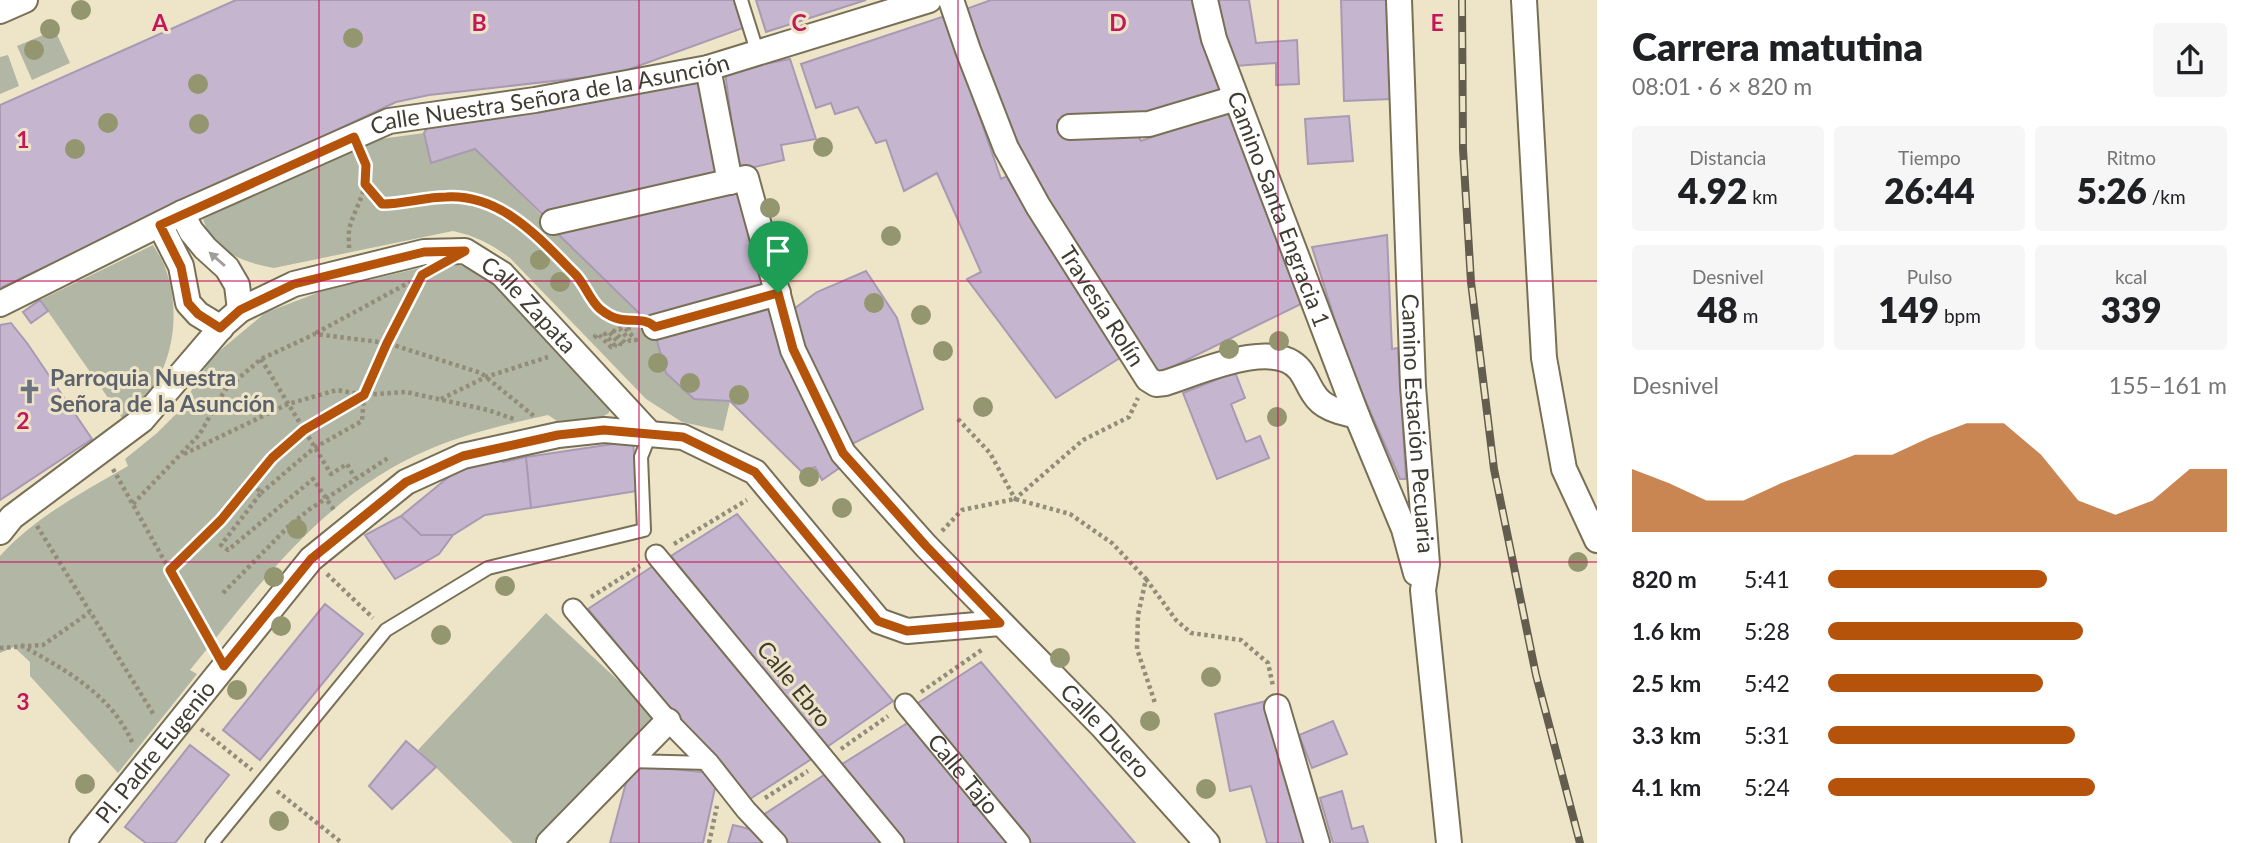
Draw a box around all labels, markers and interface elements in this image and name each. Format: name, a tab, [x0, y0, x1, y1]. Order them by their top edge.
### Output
text: A	[151, 8, 169, 36]
text: B	[471, 8, 487, 36]
text: C	[791, 8, 807, 36]
text: D	[1109, 8, 1127, 36]
text: E	[1430, 8, 1444, 36]
text: Carrera matutina	[1632, 23, 1923, 69]
button: share	[2153, 23, 2227, 97]
street label: Calle Nuestra Señora de la Asunción	[365, 47, 733, 141]
text: 08:01 · 6 × 820 m	[1632, 72, 1812, 100]
street label: Camino Santa Engracia 1	[1222, 87, 1337, 330]
text: 1	[16, 125, 30, 153]
text: Distancia	[1689, 146, 1766, 169]
text: Tiempo	[1898, 146, 1961, 169]
text: Ritmo	[2106, 146, 2156, 169]
text: 4.92	[1678, 169, 1747, 211]
text: 26:44	[1884, 169, 1975, 211]
text: 5:26	[2077, 169, 2147, 211]
text: km	[1747, 185, 1778, 208]
text: /km	[2147, 185, 2186, 208]
pin	[748, 221, 808, 293]
icon: arrive	[759, 232, 797, 270]
street label: Travesía Rolín	[1054, 240, 1151, 371]
street label: Calle Zapata	[477, 250, 583, 359]
one-way arrow	[208, 251, 226, 267]
text: Desnivel	[1692, 265, 1764, 288]
text: Pulso	[1907, 265, 1952, 288]
text: kcal	[2115, 265, 2147, 288]
text: 48	[1697, 288, 1738, 330]
text: 149	[1878, 288, 1939, 330]
text: 339	[2101, 288, 2162, 330]
street label: Camino Estación Pecuaria	[1397, 293, 1441, 554]
text: m	[1738, 304, 1758, 327]
text: bpm	[1939, 304, 1981, 327]
place label: Parroquia Nuestra Señora de la Asunción	[50, 363, 275, 417]
text: Desnivel	[1632, 371, 1719, 399]
text: 155–161 m	[2109, 371, 2227, 399]
church icon: Parroquia Nuestra Señora de la Asunción	[16, 377, 44, 405]
text: 2	[16, 406, 30, 434]
text: 820 m	[1632, 565, 1697, 593]
text: 5:41	[1744, 565, 1790, 593]
text: 1.6 km	[1632, 617, 1701, 645]
text: 5:28	[1744, 617, 1790, 645]
street label: Calle Ebro	[752, 635, 838, 732]
text: 2.5 km	[1632, 669, 1701, 697]
text: 5:42	[1744, 669, 1790, 697]
street label: Pl. Padre Eugenio	[89, 674, 221, 828]
street label: Calle Duero	[1055, 677, 1157, 783]
text: 3	[16, 687, 30, 715]
text: 3.3 km	[1632, 721, 1701, 749]
text: 5:31	[1744, 721, 1790, 749]
street label: Calle Tajo	[922, 728, 1005, 819]
text: 4.1 km	[1632, 773, 1701, 801]
text: 5:24	[1744, 773, 1790, 801]

